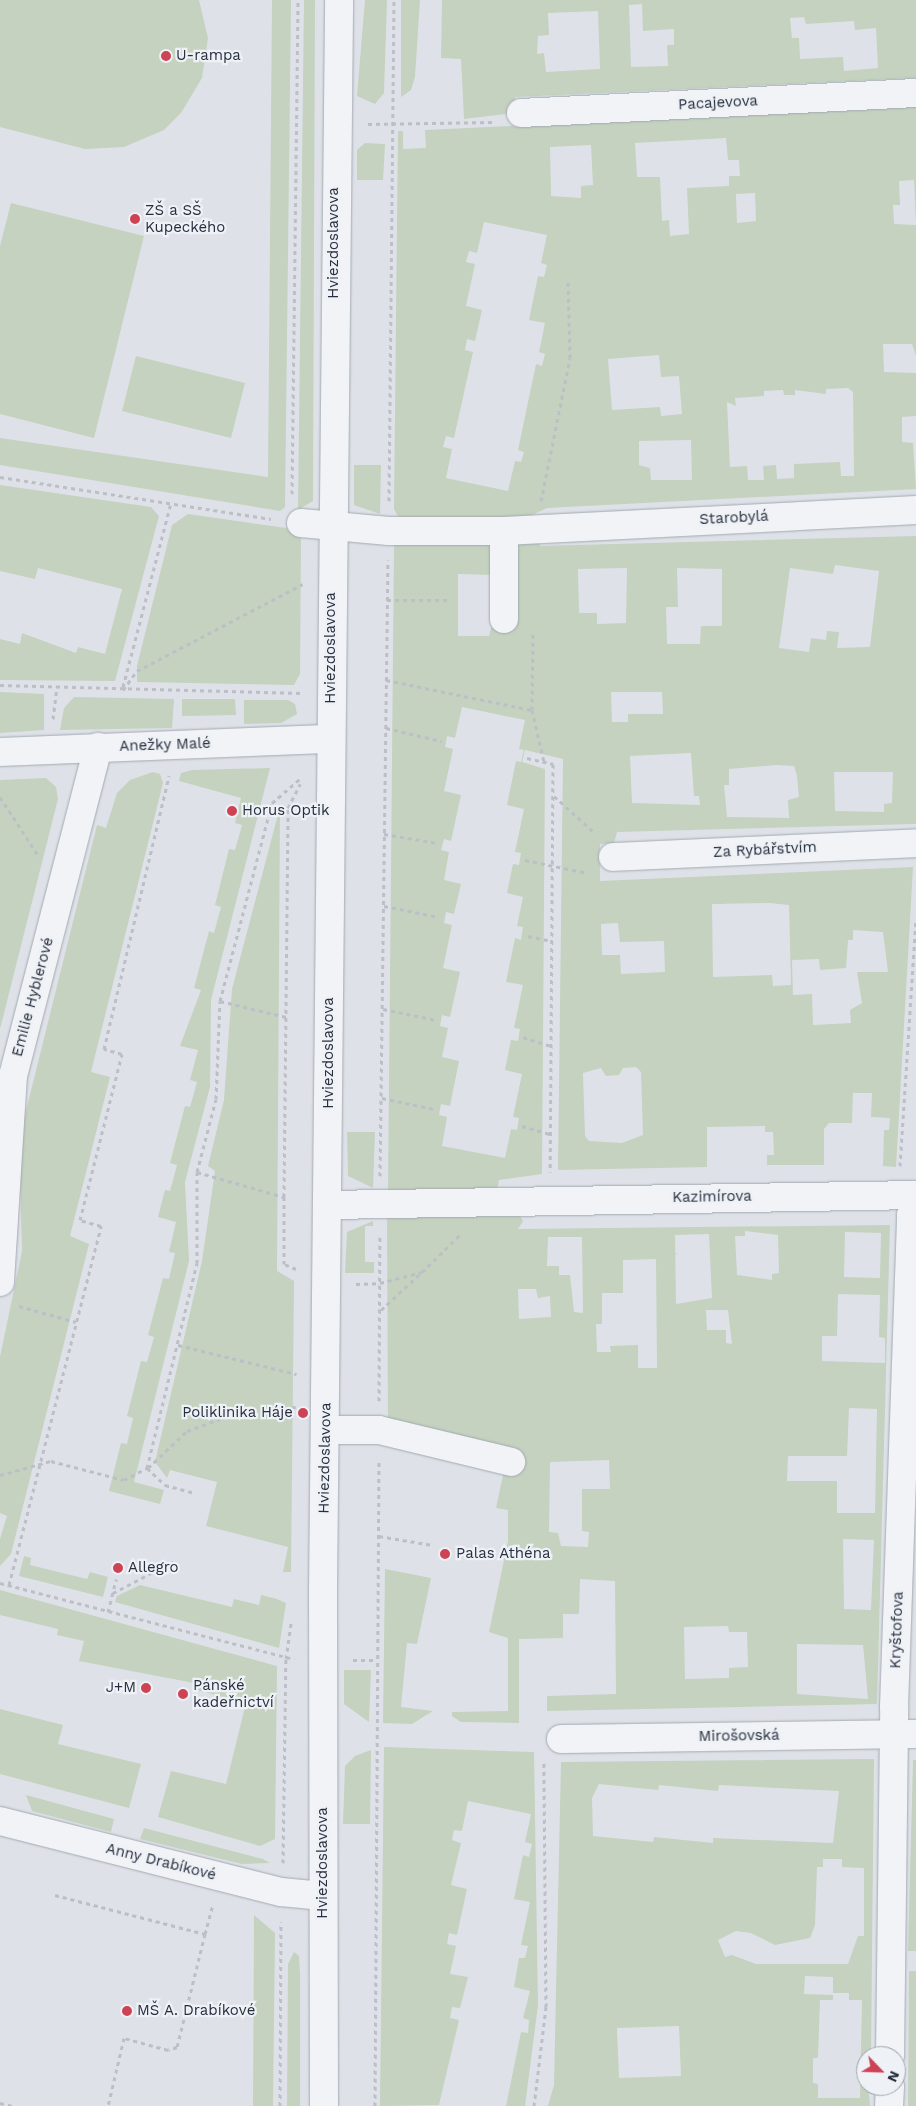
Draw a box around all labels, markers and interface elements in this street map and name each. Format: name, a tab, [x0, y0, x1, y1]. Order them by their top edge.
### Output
place label: U-rampa	[176, 47, 241, 65]
marker: U-rampa	[160, 50, 172, 62]
street label: Pacajevova	[678, 92, 758, 114]
street label: Hviezdoslavova	[325, 187, 343, 299]
place label: ZŠ a SŠ Kupeckého	[145, 201, 225, 236]
marker: ZŠ a SŠ Kupeckého	[129, 213, 141, 225]
street label: Starobylá	[699, 507, 769, 529]
street label: Hviezdoslavova	[322, 592, 340, 704]
street label: Anežky Malé	[119, 734, 211, 756]
place label: Horus Optik	[242, 802, 329, 820]
marker: Horus Optik	[226, 805, 238, 817]
street label: Za Rybářstvím	[712, 838, 818, 862]
street label: Emilie Hyblerové	[8, 935, 58, 1059]
street label: Hviezdoslavova	[320, 997, 338, 1109]
street label: Kazimírova	[672, 1187, 752, 1207]
street label: Hviezdoslavova	[315, 1402, 335, 1514]
place label: Poliklinika Háje	[182, 1404, 293, 1422]
marker: Poliklinika Háje	[297, 1407, 309, 1419]
place label: Palas Athéna	[456, 1545, 551, 1563]
marker: Palas Athéna	[438, 1547, 452, 1561]
place label: Allegro	[128, 1559, 179, 1577]
marker: Allegro	[112, 1562, 124, 1574]
street label: Kryštofova	[887, 1591, 907, 1669]
place label: Pánské kadeřnictví	[193, 1676, 274, 1711]
place label: J+M	[106, 1679, 136, 1697]
marker: J+M	[140, 1682, 152, 1694]
marker: Pánské kadeřnictví	[177, 1688, 189, 1700]
street label: Mirošovská	[698, 1726, 780, 1746]
street label: Hviezdoslavova	[314, 1807, 332, 1919]
street label: Anny Drabíkové	[104, 1840, 218, 1884]
place label: MŠ A. Drabíkové	[137, 2002, 256, 2020]
marker: MŠ A. Drabíkové	[121, 2005, 133, 2017]
north arrow	[856, 2046, 906, 2096]
text: N	[884, 2069, 903, 2085]

